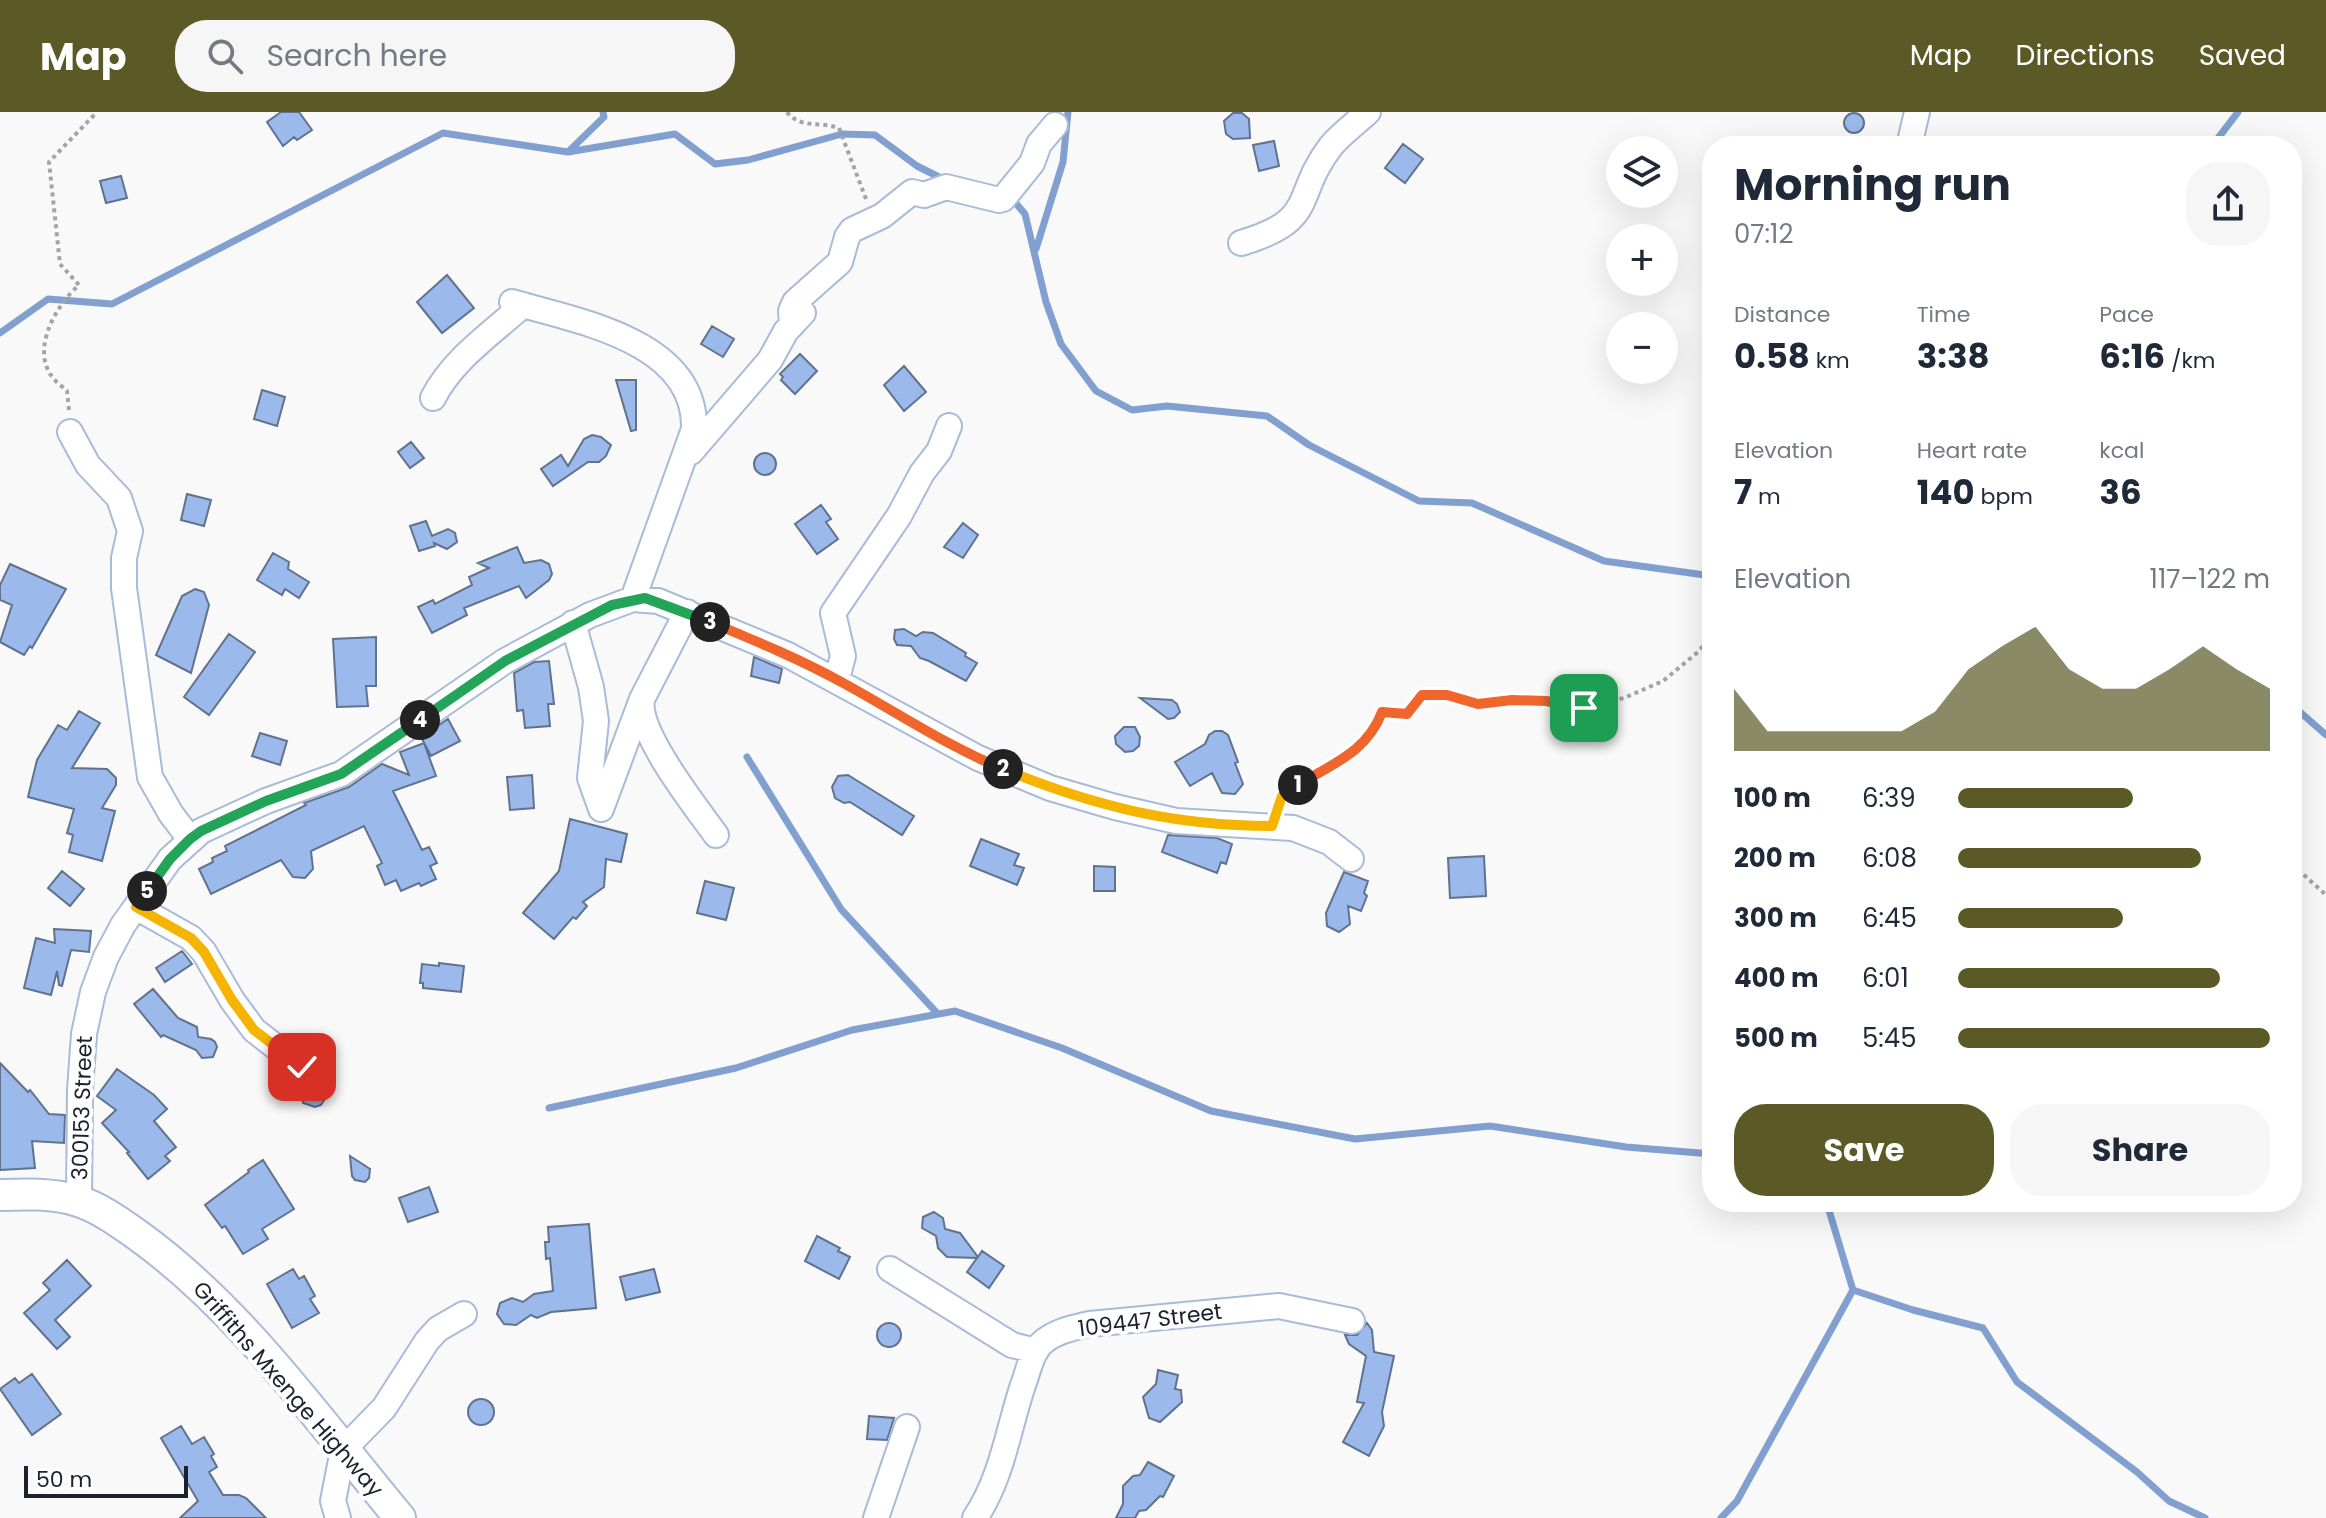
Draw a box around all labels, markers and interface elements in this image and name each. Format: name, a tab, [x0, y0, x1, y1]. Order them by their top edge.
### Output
search box	[175, 20, 735, 92]
text: Map	[40, 30, 127, 83]
icon: search	[203, 34, 247, 78]
text: Search here	[267, 34, 447, 77]
text: Map	[1910, 36, 1972, 75]
text: Directions	[2016, 36, 2155, 75]
text: Saved	[2199, 36, 2286, 75]
map controls	[1606, 136, 1678, 384]
button: layers	[1606, 136, 1678, 208]
text: Morning run	[1734, 154, 2011, 215]
button: share	[2186, 162, 2270, 246]
text: 07:12	[1734, 216, 1793, 252]
button: +	[1606, 224, 1678, 296]
text: Distance	[1734, 299, 1830, 330]
text: Time	[1917, 299, 1970, 330]
text: Pace	[2099, 299, 2154, 330]
button: −	[1606, 312, 1678, 384]
text: 0.58	[1734, 332, 1810, 380]
text: 3:38	[1917, 332, 1989, 380]
text: 6:16	[2099, 332, 2165, 380]
text: km	[1810, 345, 1850, 376]
text: /km	[2165, 345, 2215, 376]
text: Elevation	[1734, 435, 1833, 466]
text: Heart rate	[1917, 435, 2027, 466]
text: kcal	[2099, 435, 2144, 466]
text: 7	[1734, 468, 1752, 516]
text: 140	[1917, 468, 1975, 516]
text: 36	[2099, 468, 2142, 516]
text: m	[1752, 481, 1781, 512]
text: bpm	[1975, 481, 2033, 512]
text: Elevation	[1734, 561, 1851, 597]
text: 117–122 m	[2150, 561, 2270, 597]
pin: 3	[690, 602, 730, 642]
text: 3	[703, 606, 717, 637]
pin	[1550, 674, 1618, 742]
icon: arrive	[1562, 686, 1606, 730]
pin: 4	[400, 700, 440, 740]
text: 4	[413, 704, 427, 735]
pin: 2	[983, 749, 1023, 789]
text: 2	[997, 753, 1009, 784]
pin: 1	[1278, 765, 1318, 805]
text: 1	[1294, 769, 1302, 800]
text: 100 m	[1734, 780, 1811, 816]
text: 6:39	[1862, 780, 1916, 816]
text: 200 m	[1734, 840, 1816, 876]
text: 6:08	[1862, 840, 1917, 876]
pin: 5	[127, 871, 167, 911]
text: 5	[140, 875, 154, 906]
text: 300 m	[1734, 900, 1817, 936]
text: 6:45	[1862, 900, 1917, 936]
text: 400 m	[1734, 960, 1819, 996]
text: 6:01	[1862, 960, 1909, 996]
text: 500 m	[1734, 1020, 1818, 1056]
text: 5:45	[1862, 1020, 1917, 1056]
pin	[268, 1033, 336, 1101]
street label: 300153 Street	[64, 1035, 100, 1181]
icon: check	[280, 1045, 324, 1089]
button: Save	[1734, 1104, 1994, 1196]
button: Share	[2010, 1104, 2270, 1196]
street label: Griffiths Mxenge Highway	[186, 1274, 391, 1504]
street label: 109447 Street	[1076, 1296, 1224, 1344]
scale bar	[24, 1462, 188, 1498]
text: 50 m	[36, 1464, 92, 1495]

